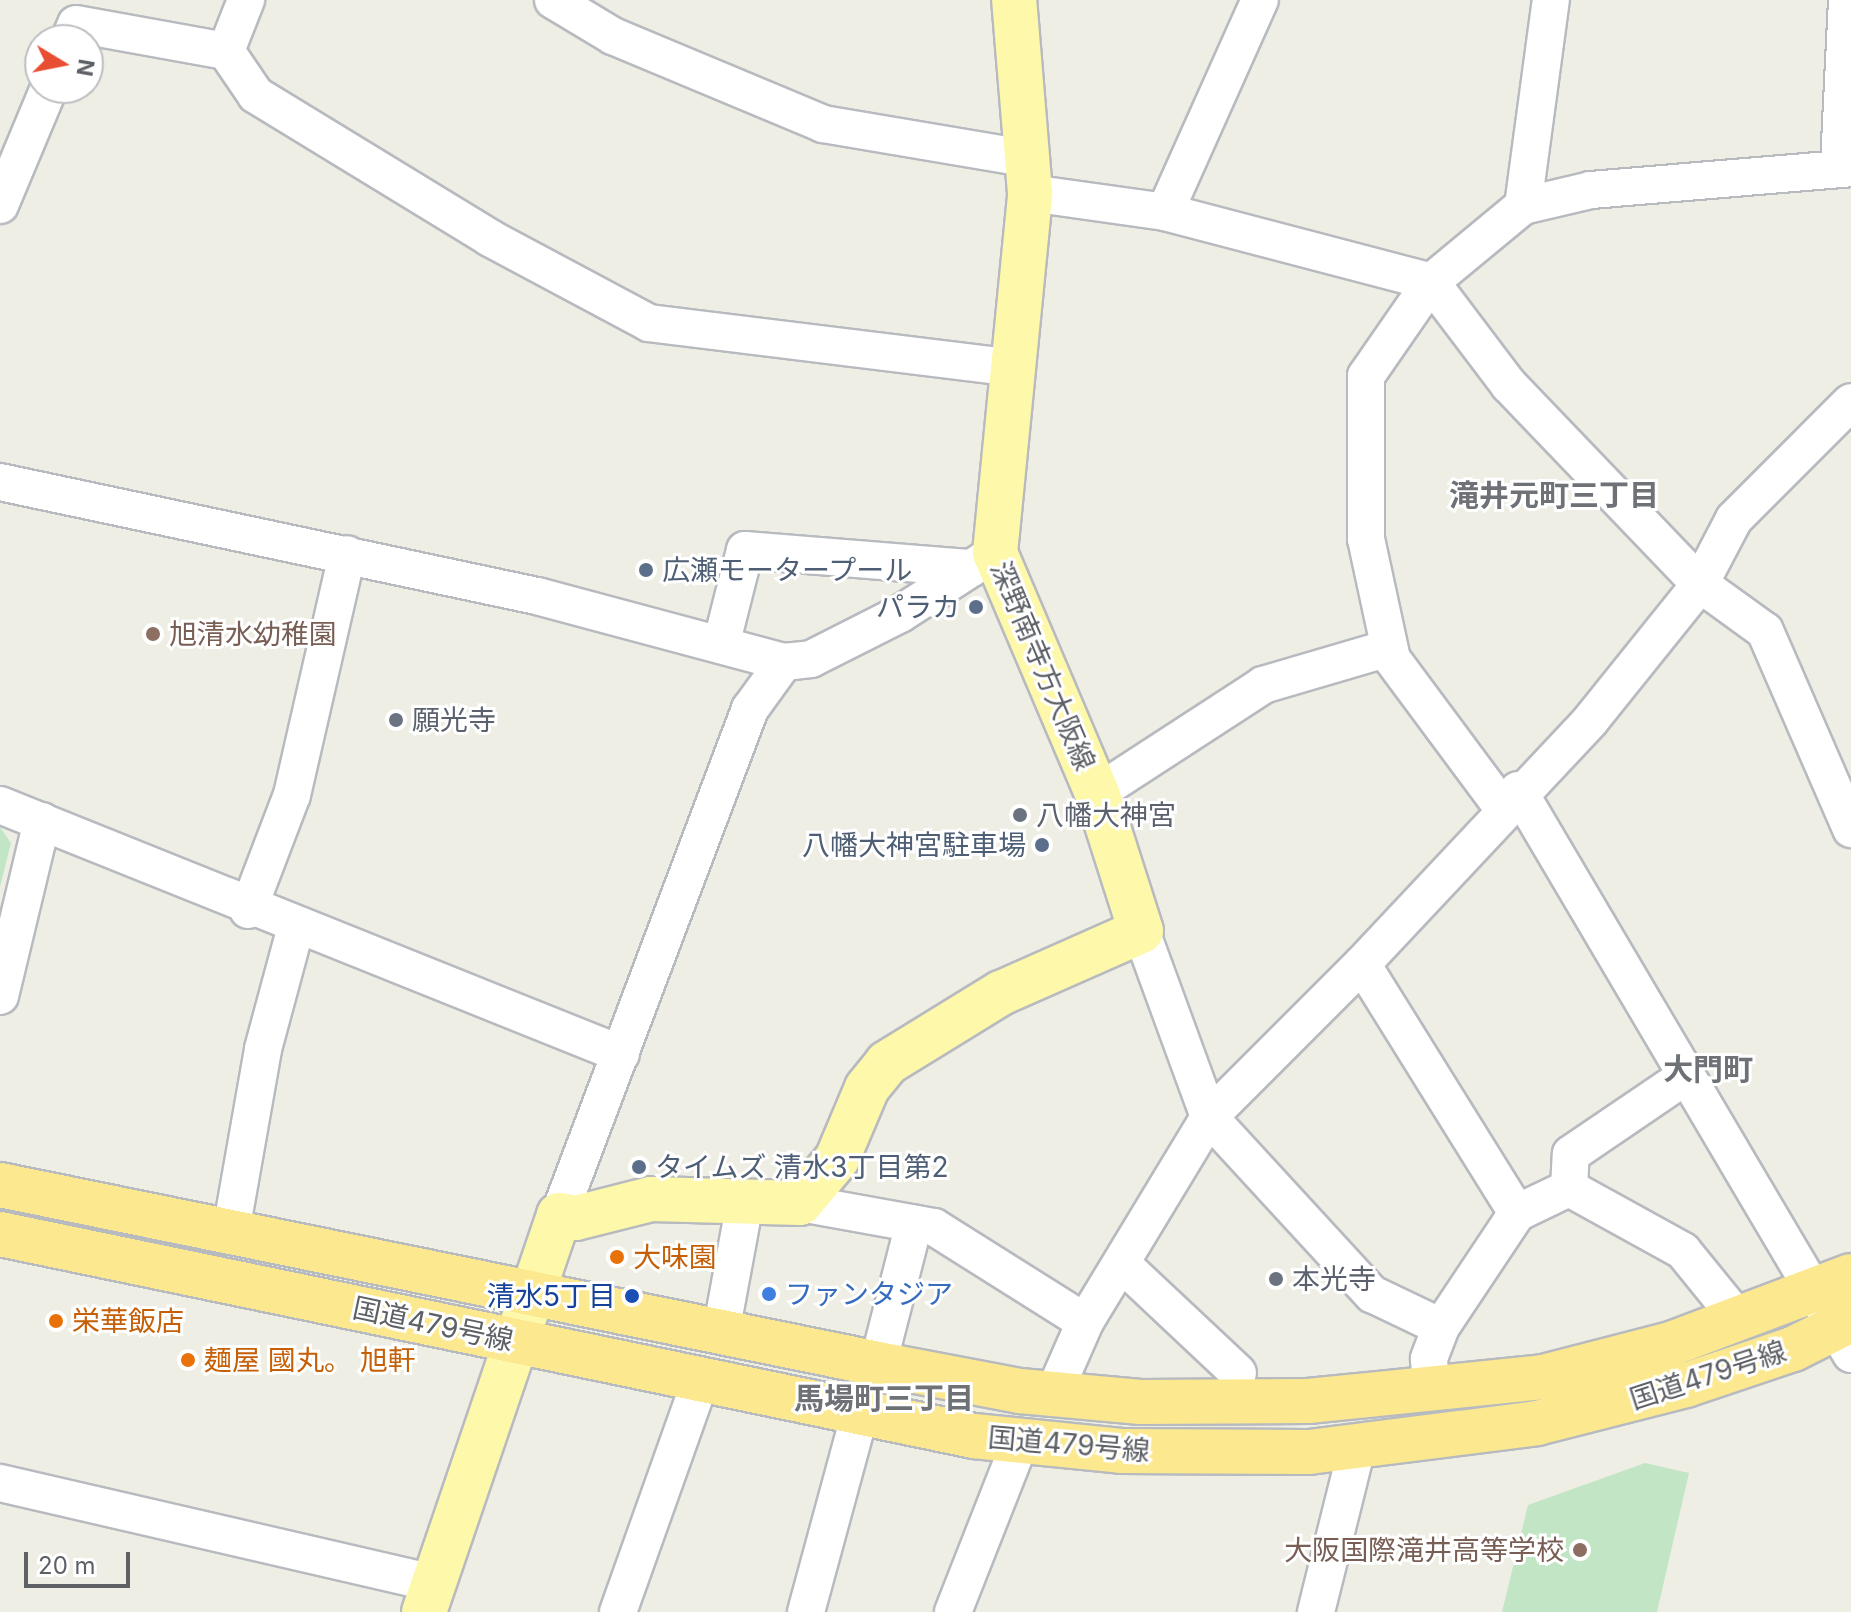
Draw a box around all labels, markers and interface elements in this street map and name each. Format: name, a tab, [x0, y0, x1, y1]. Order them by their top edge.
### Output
north arrow	[24, 24, 104, 104]
text: N	[71, 57, 100, 78]
district label: 滝井元町三丁目	[1449, 477, 1659, 513]
place label: 広瀬モータープール	[662, 553, 914, 587]
street label: 深野南寺方大阪線	[984, 556, 1102, 776]
marker: 広瀬モータープール	[637, 561, 655, 579]
place label: パラカ	[876, 590, 960, 624]
marker: パラカ	[967, 598, 985, 616]
place label: 旭清水幼稚園	[169, 617, 337, 651]
marker: 旭清水幼稚園	[144, 625, 162, 643]
place label: 願光寺	[412, 703, 496, 737]
marker: 願光寺	[387, 711, 405, 729]
place label: 八幡大神宮	[1036, 798, 1176, 832]
marker: 八幡大神宮	[1011, 806, 1029, 824]
place label: 八幡大神宮駐車場	[802, 828, 1026, 862]
marker: 八幡大神宮駐車場	[1033, 836, 1051, 854]
district label: 大門町	[1663, 1051, 1753, 1087]
place label: タイムズ 清水3丁目第2	[655, 1150, 949, 1184]
marker: タイムズ 清水3丁目第2	[630, 1158, 648, 1176]
place label: 大味園	[633, 1240, 717, 1274]
marker: 大味園	[608, 1248, 626, 1266]
place label: 本光寺	[1292, 1262, 1376, 1296]
marker: 本光寺	[1267, 1270, 1285, 1288]
place label: ファンタジア	[785, 1277, 953, 1311]
place label: 清水5丁目	[487, 1279, 616, 1313]
marker: ファンタジア	[760, 1285, 778, 1303]
marker: 清水5丁目	[623, 1287, 641, 1305]
street label: 国道479号線	[350, 1291, 516, 1357]
place label: 栄華飯店	[72, 1304, 184, 1338]
marker: 栄華飯店	[47, 1312, 65, 1330]
street label: 国道479号線	[1625, 1334, 1791, 1416]
place label: 麺屋 國丸。 旭軒	[204, 1343, 416, 1377]
marker: 麺屋 國丸。 旭軒	[179, 1351, 197, 1369]
district label: 馬場町三丁目	[794, 1380, 974, 1416]
street label: 国道479号線	[986, 1420, 1152, 1468]
place label: 大阪国際滝井高等学校	[1284, 1533, 1564, 1567]
scale bar	[28, 1536, 134, 1586]
marker: 大阪国際滝井高等学校	[1571, 1541, 1589, 1559]
text: 20 m	[38, 1551, 96, 1580]

